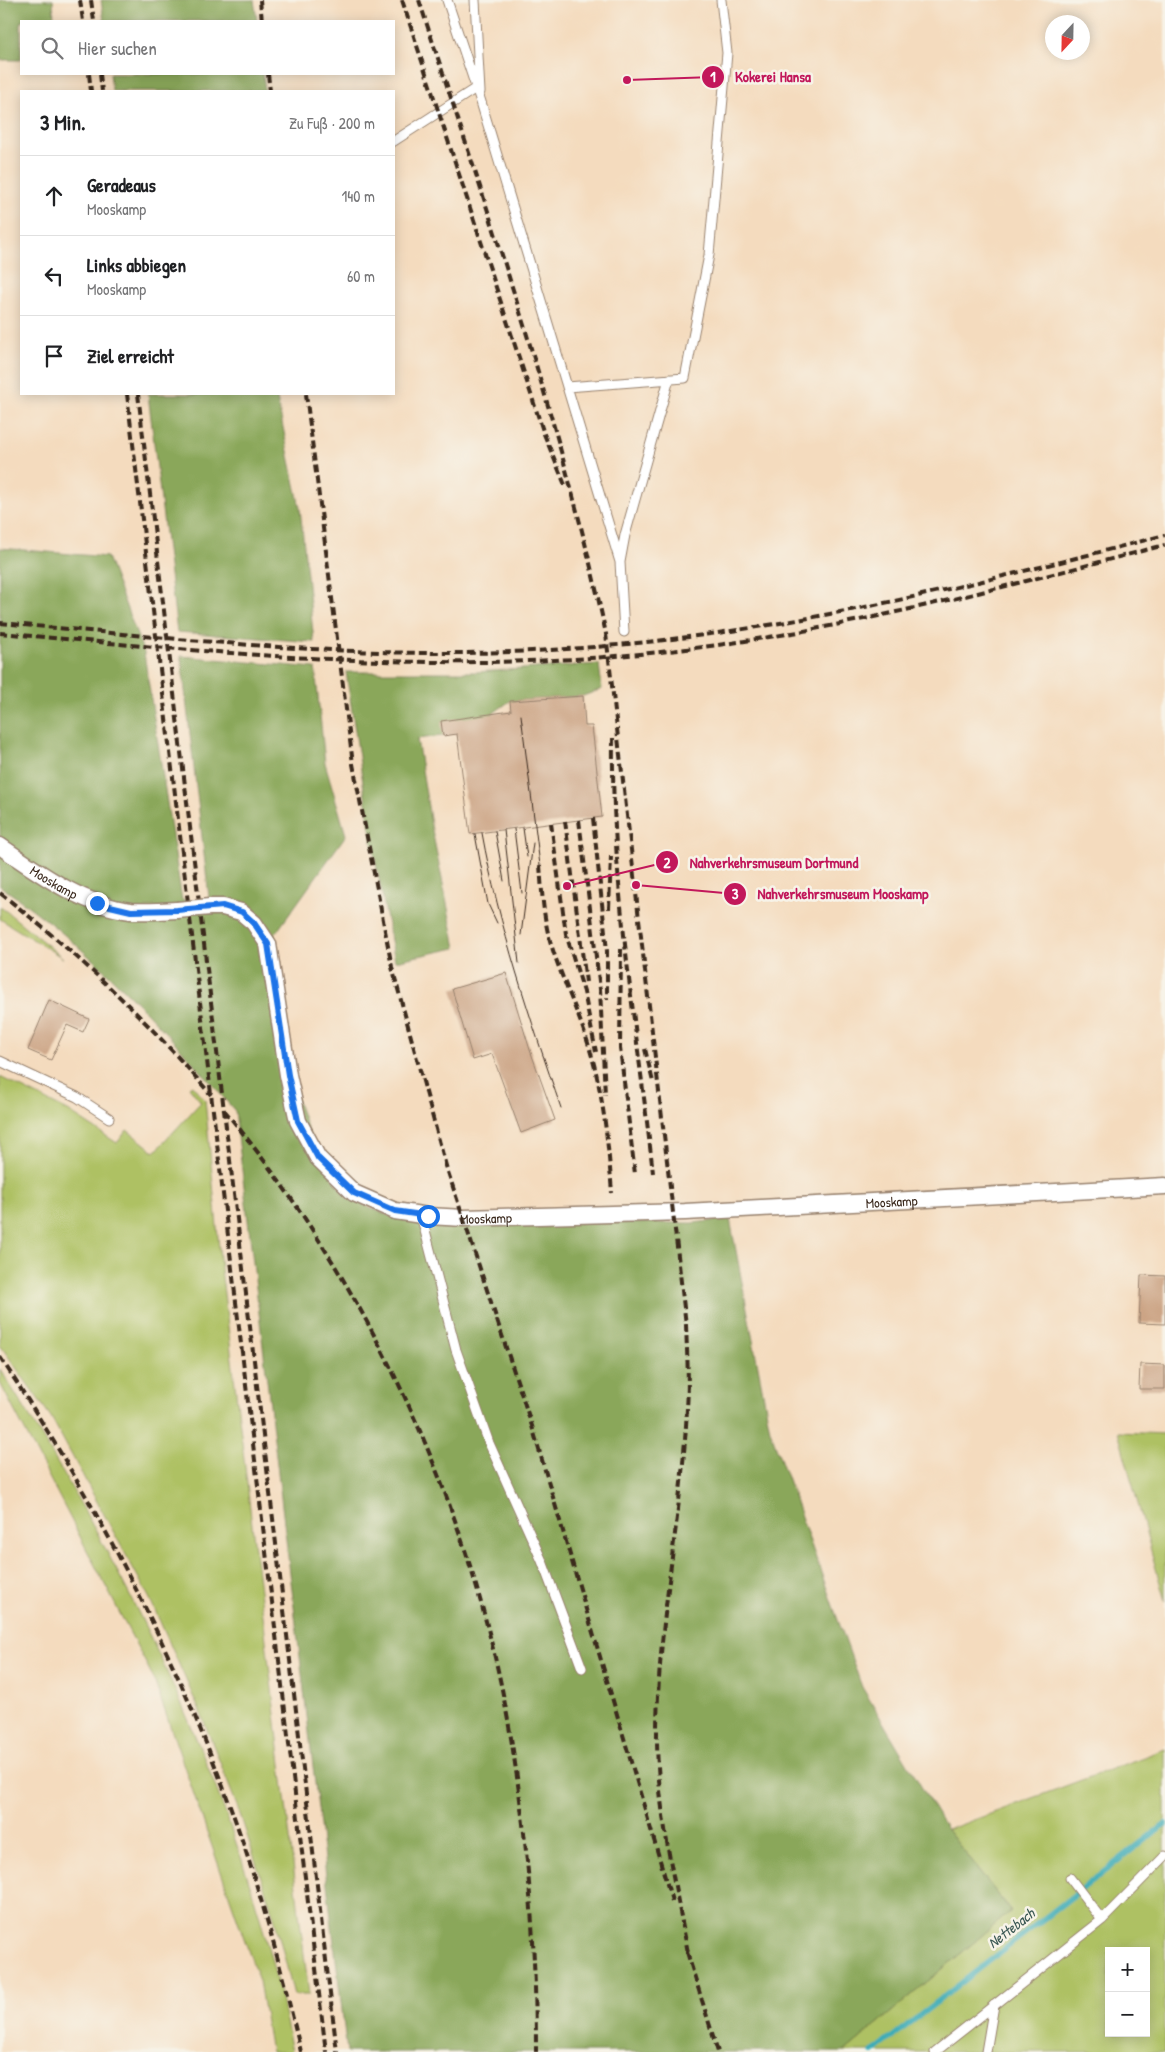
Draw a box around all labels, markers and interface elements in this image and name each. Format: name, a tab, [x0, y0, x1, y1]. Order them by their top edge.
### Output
north arrow	[1045, 15, 1090, 60]
search box	[20, 20, 395, 75]
icon: search	[38, 34, 66, 62]
text: Hier suchen	[78, 35, 157, 61]
callout: Kokerei Hansa	[700, 62, 821, 92]
text: 1	[710, 66, 716, 87]
text: Kokerei Hansa	[735, 66, 811, 87]
text: 3 Min.	[40, 108, 85, 137]
text: Zu Fuß · 200 m	[289, 112, 375, 134]
text: Geradeaus	[87, 172, 156, 198]
icon: ahead	[40, 182, 68, 210]
text: 140 m	[341, 185, 375, 207]
text: Mooskamp	[87, 198, 146, 220]
text: Links abbiegen	[87, 252, 186, 278]
icon: left	[40, 262, 68, 290]
text: 60 m	[347, 265, 375, 287]
text: Mooskamp	[87, 278, 146, 300]
icon: arrive	[40, 342, 68, 370]
text: Ziel erreicht	[87, 343, 174, 369]
callout: Nahverkehrsmuseum Dortmund	[655, 847, 868, 877]
text: 2	[663, 852, 671, 873]
text: Nahverkehrsmuseum Dortmund	[690, 852, 858, 873]
street label: Mooskamp	[27, 860, 81, 904]
callout: Nahverkehrsmuseum Mooskamp	[723, 879, 939, 909]
text: 3	[732, 883, 739, 904]
text: Nahverkehrsmuseum Mooskamp	[757, 883, 929, 905]
route end	[86, 892, 109, 915]
street label: Mooskamp	[865, 1190, 918, 1212]
route start	[417, 1205, 440, 1228]
street label: Mooskamp	[460, 1207, 512, 1228]
water label: Nettebach	[983, 1902, 1040, 1953]
map controls	[1105, 1947, 1150, 2037]
button: +	[1105, 1947, 1150, 1992]
button: −	[1105, 1992, 1150, 2037]

